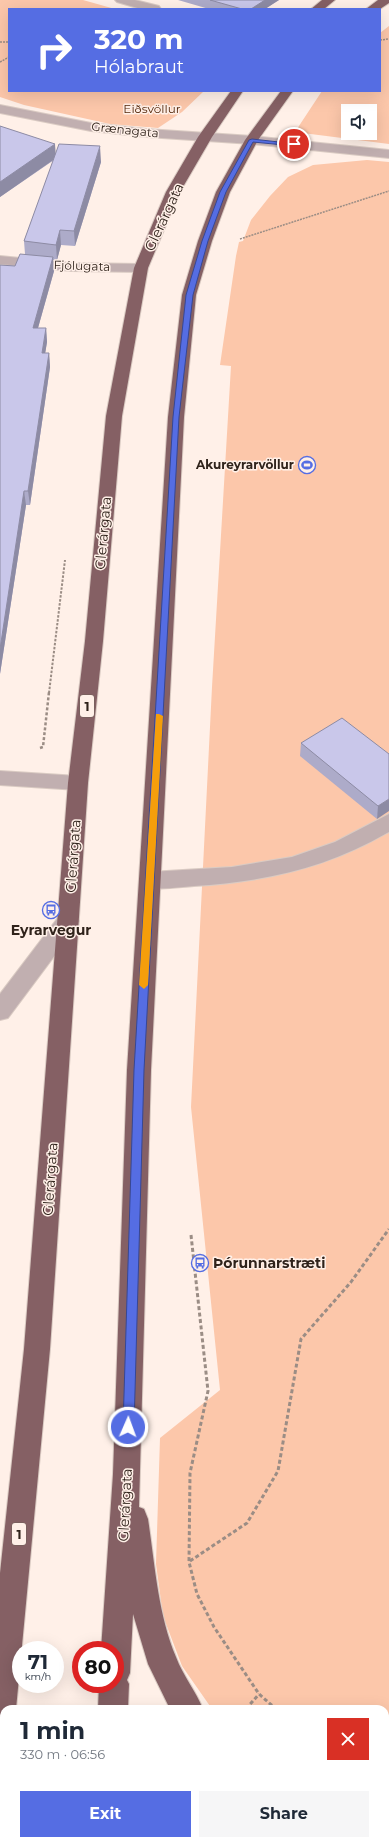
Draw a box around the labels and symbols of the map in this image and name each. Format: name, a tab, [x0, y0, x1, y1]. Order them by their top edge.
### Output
park label: Eiðsvöllur	[123, 101, 181, 116]
street label: Grænagata	[91, 119, 159, 140]
pin	[277, 127, 311, 161]
street label: Glerárgata	[140, 180, 188, 254]
street label: Fjólugata	[53, 257, 111, 274]
sports icon: Akureyrarvöllur	[297, 455, 317, 475]
place label: Akureyrarvöllur	[195, 457, 294, 472]
street label: Glerárgata	[91, 496, 115, 570]
road number: 1	[80, 695, 94, 717]
street label: Glerárgata	[61, 819, 85, 893]
bus stop icon: Eyrarvegur	[41, 900, 61, 920]
place label: Eyrarvegur	[11, 921, 91, 939]
street label: Glerárgata	[38, 1142, 62, 1216]
bus stop icon: Þórunnarstræti	[190, 1253, 210, 1273]
place label: Þórunnarstræti	[213, 1254, 325, 1272]
position arrow	[107, 1406, 149, 1448]
street label: Glerárgata	[114, 1468, 136, 1542]
road number: 1	[12, 1523, 26, 1545]
speed limit sign: 80	[72, 1641, 124, 1693]

